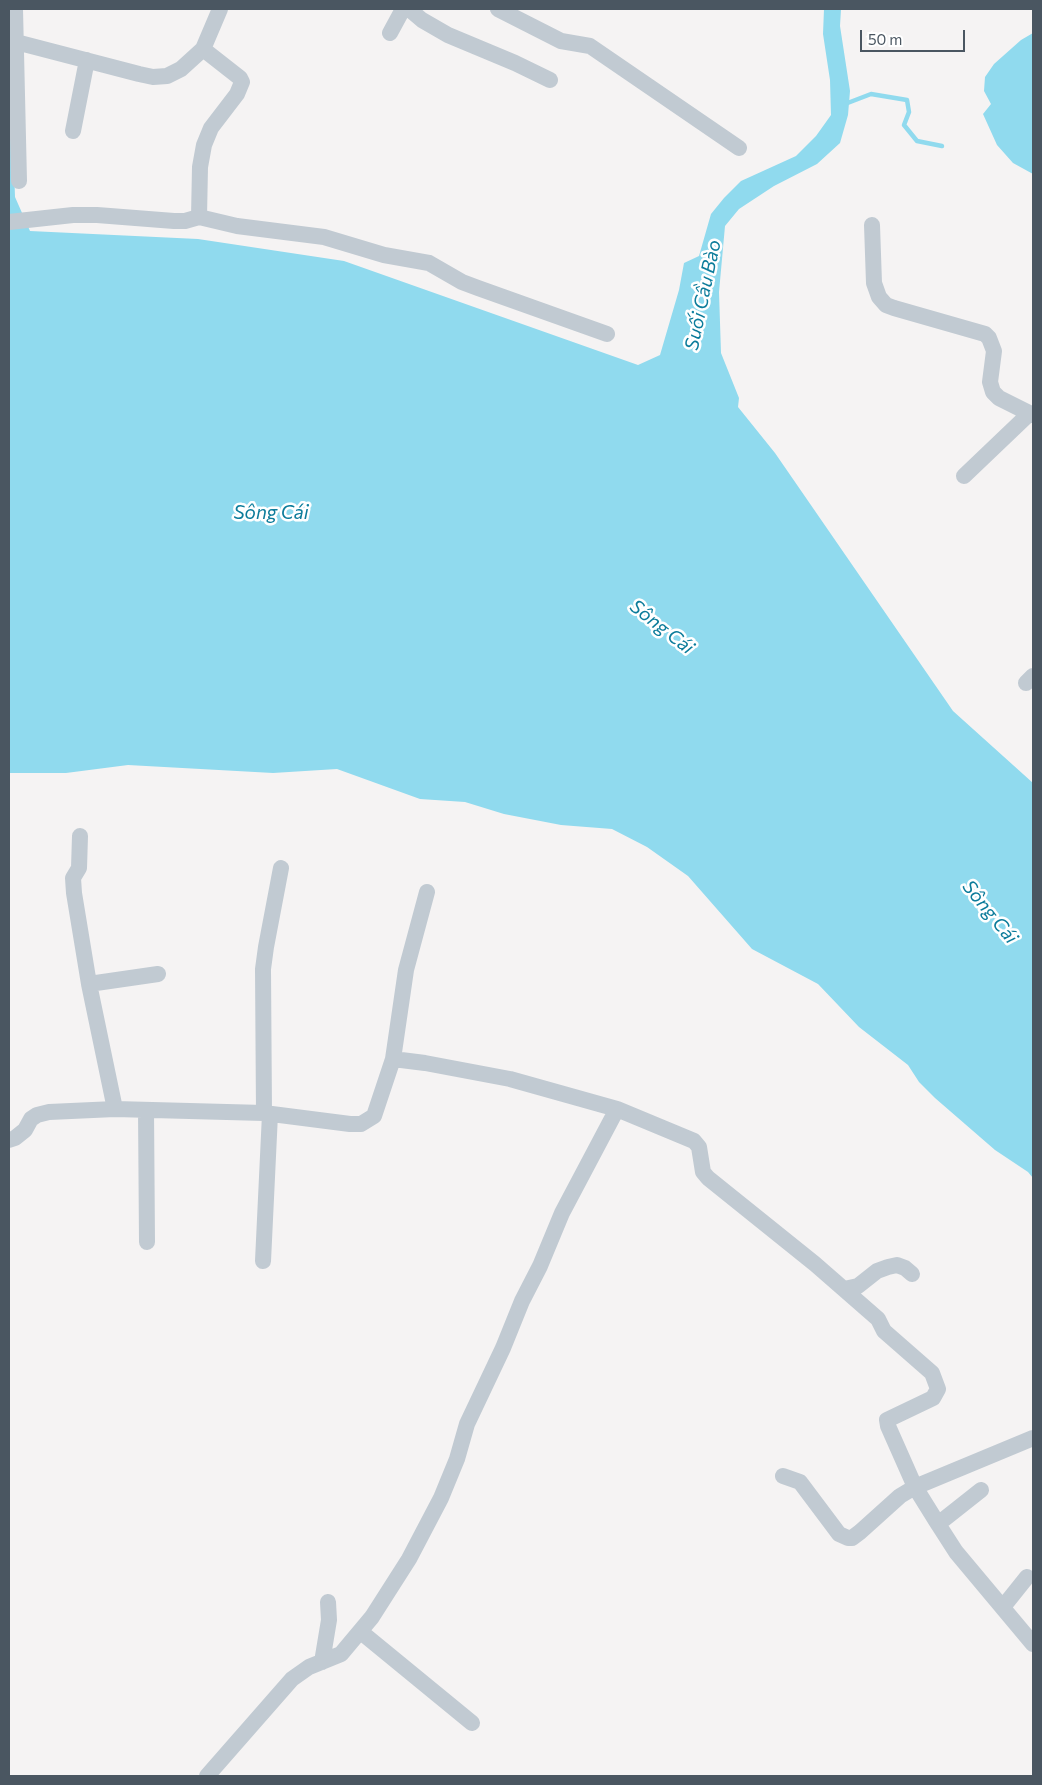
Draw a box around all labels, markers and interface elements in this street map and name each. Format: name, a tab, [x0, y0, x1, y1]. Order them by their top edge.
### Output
scale bar	[862, 20, 967, 52]
text: 50 m	[868, 30, 902, 48]
water label: Suối Cầu Bào	[680, 238, 726, 352]
water label: Sông Cái	[233, 502, 309, 524]
water label: Sông Cái	[625, 595, 699, 659]
water label: Sông Cái	[958, 876, 1022, 948]

